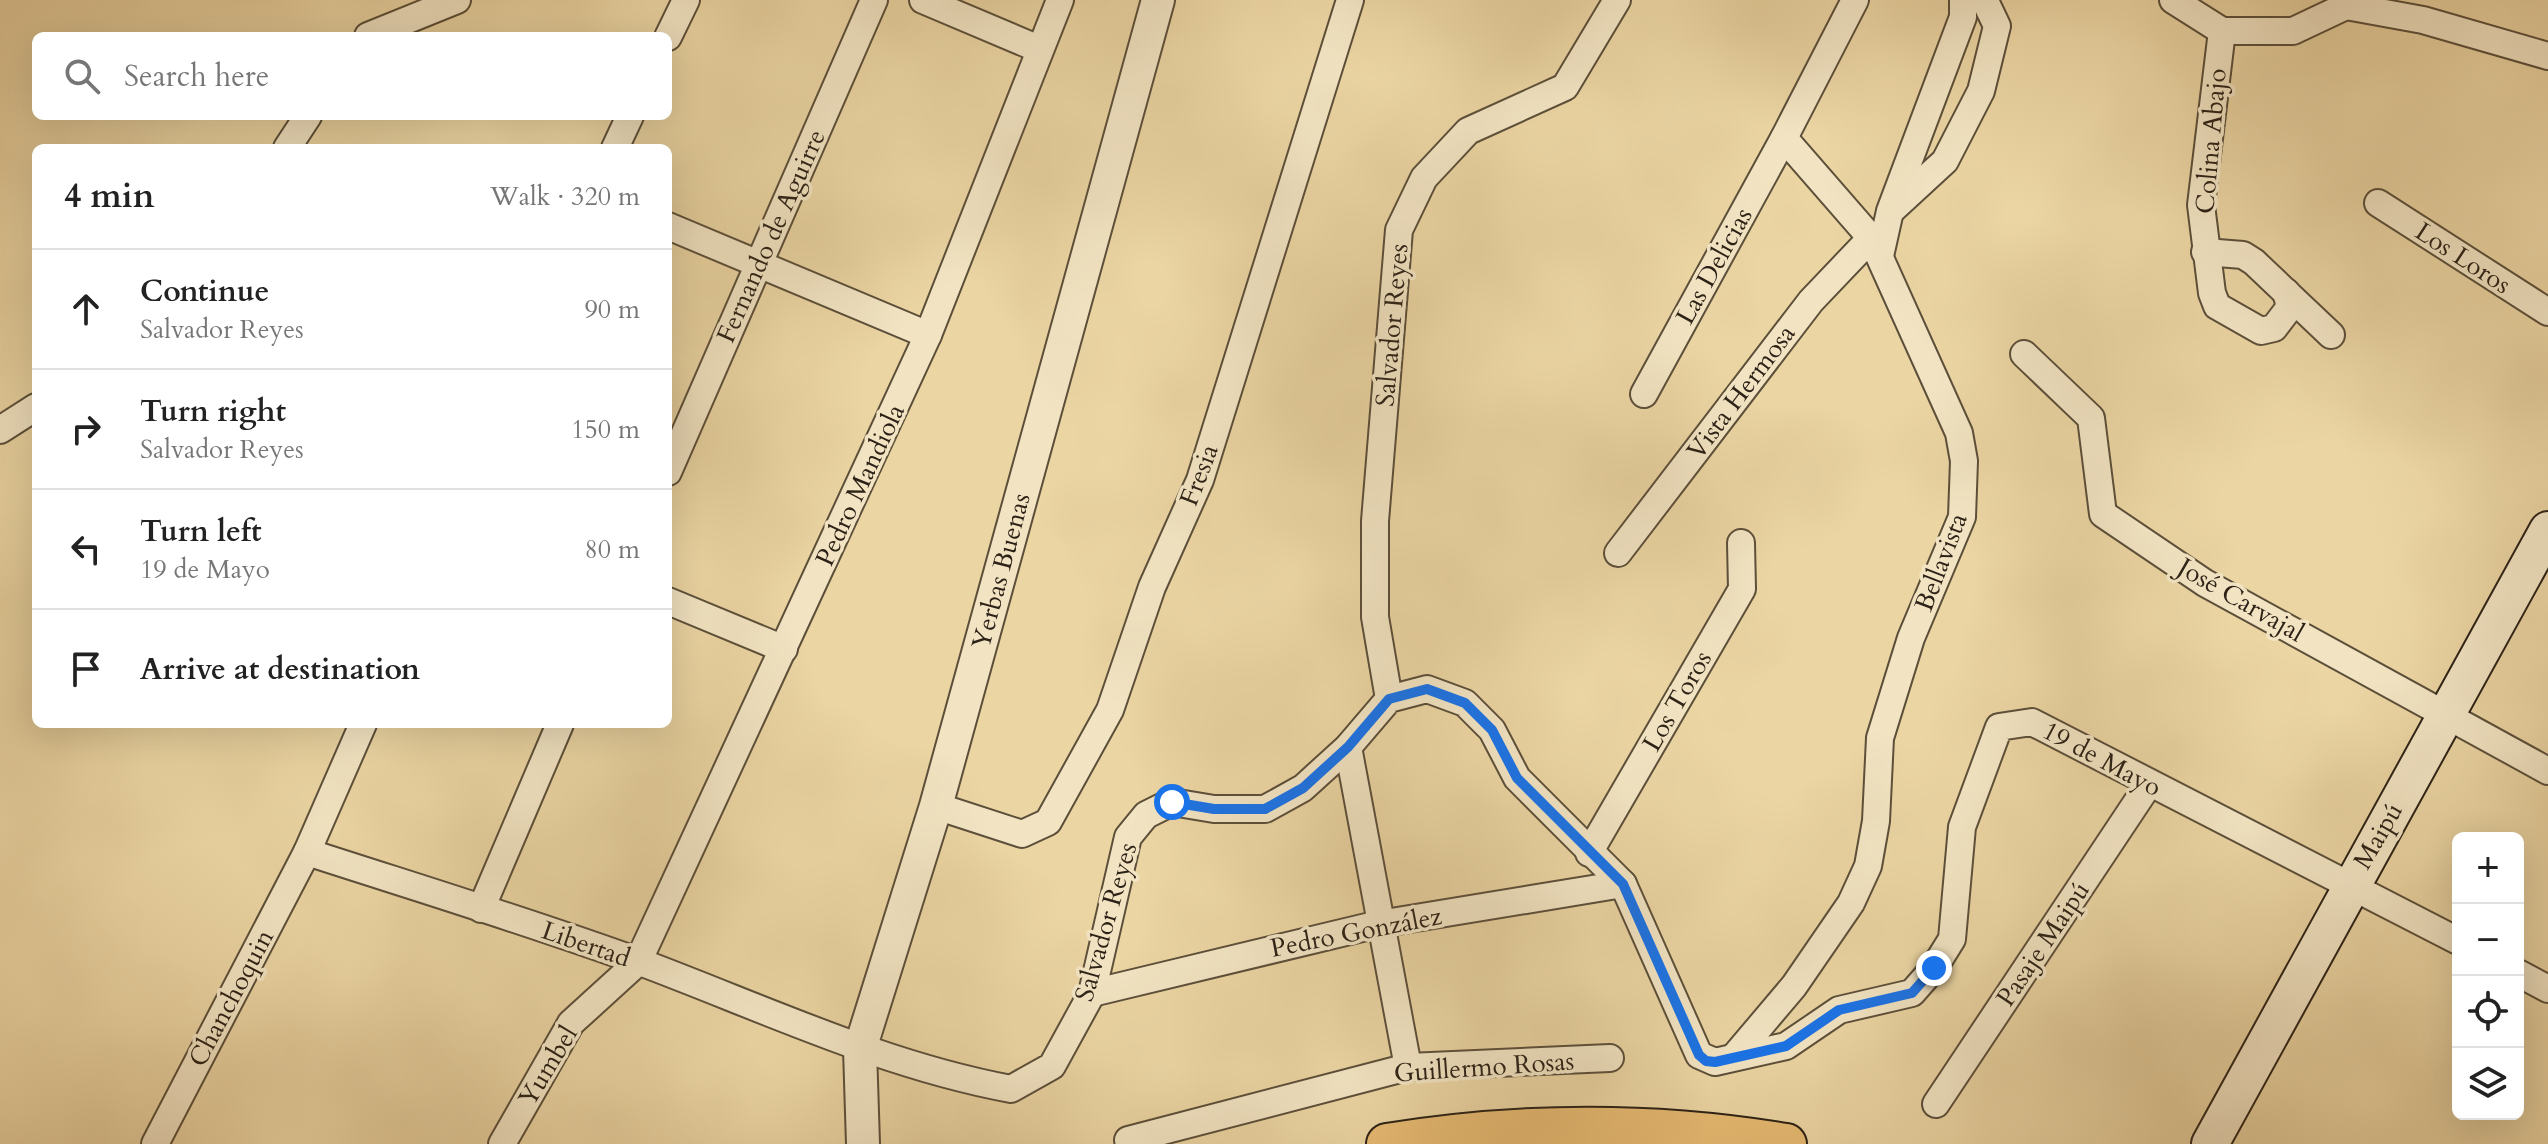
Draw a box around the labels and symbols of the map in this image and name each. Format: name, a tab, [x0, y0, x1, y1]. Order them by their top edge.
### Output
street label: Colina Abajo	[2187, 67, 2235, 215]
street label: Fernando de Aguirre	[708, 124, 834, 348]
street label: Las Delicias	[1668, 201, 1760, 331]
street label: Los Loros	[2408, 214, 2518, 302]
street label: Salvador Reyes	[1367, 242, 1417, 408]
street label: Vista Hermosa	[1679, 317, 1803, 467]
street label: Pedro Mandiola	[807, 398, 913, 572]
street label: Fresia	[1171, 439, 1227, 511]
street label: Yerbas Buenas	[963, 489, 1039, 653]
street label: Bellavista	[1906, 508, 1976, 616]
street label: José Carvajal	[2168, 548, 2311, 650]
street label: Los Toros	[1634, 644, 1720, 758]
street label: 19 de Mayo	[2036, 713, 2168, 805]
route start	[1154, 784, 1190, 820]
street label: Maipú	[2345, 796, 2411, 876]
street label: Salvador Reyes	[1067, 839, 1145, 1005]
street label: Pasaje Maipú	[1988, 875, 2098, 1013]
street label: Pedro González	[1267, 898, 1445, 966]
street label: Libertad	[537, 913, 635, 976]
street label: Chanchoquin	[180, 923, 282, 1073]
route end	[1916, 950, 1952, 986]
street label: Yumbel	[510, 1019, 586, 1113]
street label: Guillermo Rosas	[1393, 1043, 1575, 1091]

